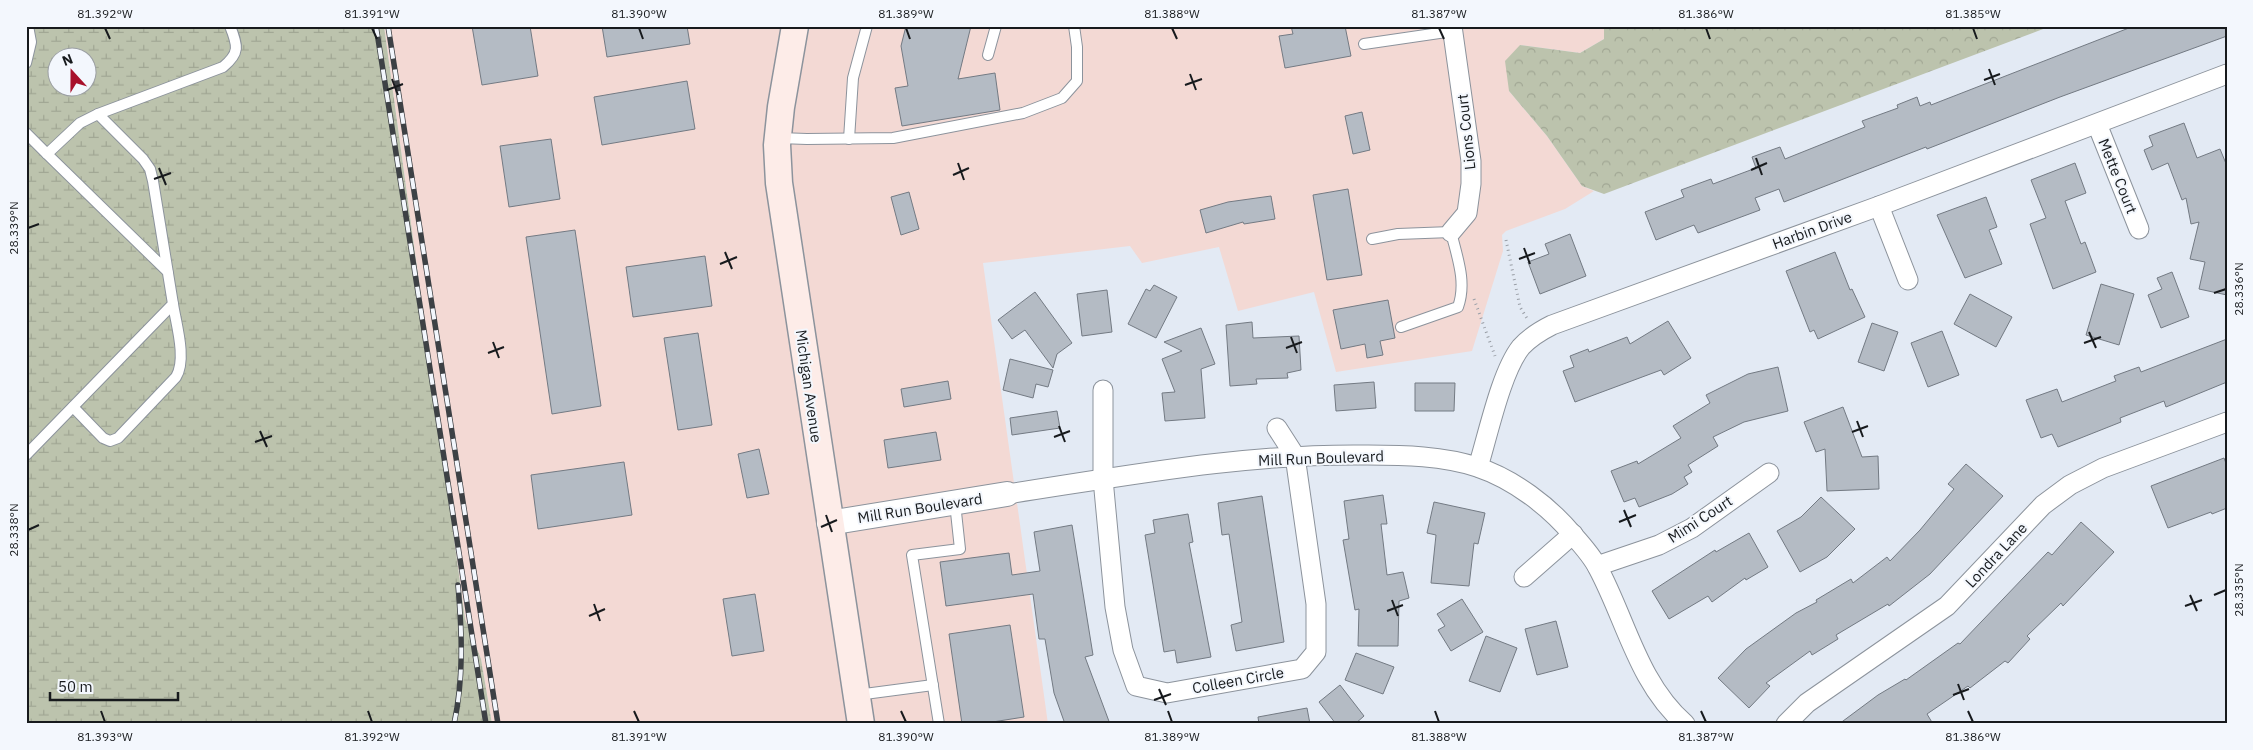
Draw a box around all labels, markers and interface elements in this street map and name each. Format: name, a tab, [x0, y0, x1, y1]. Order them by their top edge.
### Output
text: 81.392°W	[77, 6, 133, 21]
text: 81.391°W	[344, 6, 400, 21]
text: 81.390°W	[611, 6, 667, 21]
text: 81.389°W	[878, 6, 934, 21]
text: 81.388°W	[1144, 6, 1200, 21]
text: 81.387°W	[1411, 6, 1467, 21]
text: 81.386°W	[1678, 6, 1734, 21]
text: 81.385°W	[1945, 6, 2001, 21]
north arrow	[48, 48, 98, 98]
text: N	[59, 50, 75, 70]
street label: Lions Court	[1453, 93, 1479, 171]
street label: Mette Court	[2094, 136, 2142, 216]
text: 28.339°N	[6, 201, 21, 255]
street label: Harbin Drive	[1770, 207, 1854, 253]
text: 28.336°N	[2231, 262, 2246, 316]
street label: Michigan Avenue	[792, 328, 826, 444]
street label: Mill Run Boulevard	[1258, 446, 1384, 470]
street label: Mill Run Boulevard	[856, 489, 984, 527]
street label: Mimi Court	[1664, 491, 1736, 547]
text: 28.338°N	[6, 503, 21, 557]
street label: Londra Lane	[1961, 518, 2031, 592]
text: 28.335°N	[2231, 563, 2246, 617]
street label: Colleen Circle	[1191, 663, 1285, 697]
scale bar	[50, 670, 178, 702]
text: 50 m	[58, 677, 93, 696]
text: 81.393°W	[77, 729, 133, 744]
text: 81.392°W	[344, 729, 400, 744]
text: 81.391°W	[611, 729, 667, 744]
text: 81.390°W	[878, 729, 934, 744]
text: 81.389°W	[1144, 729, 1200, 744]
text: 81.388°W	[1411, 729, 1467, 744]
text: 81.387°W	[1678, 729, 1734, 744]
text: 81.386°W	[1945, 729, 2001, 744]

